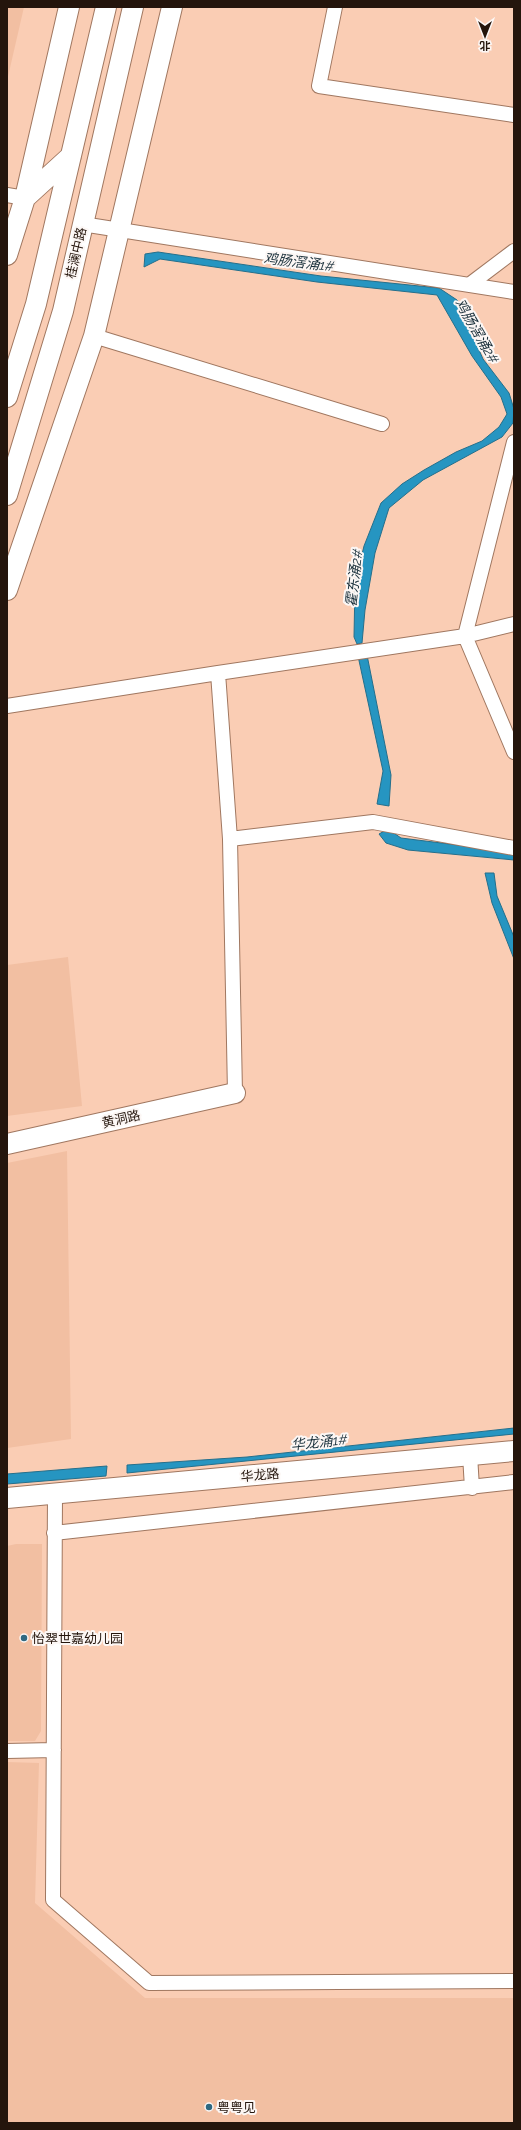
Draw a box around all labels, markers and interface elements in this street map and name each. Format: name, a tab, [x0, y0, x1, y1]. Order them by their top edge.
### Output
north arrow	[465, 16, 505, 56]
text: 北	[480, 39, 491, 52]
street label: 桂澜中路	[63, 226, 89, 280]
water label: 鸡肠滘涌1#	[263, 250, 336, 274]
water label: 鸡肠滘涌2#	[452, 296, 502, 367]
water label: 霍东涌2#	[343, 547, 366, 608]
street label: 黄洞路	[100, 1107, 142, 1131]
water label: 华龙涌1#	[290, 1431, 349, 1453]
street label: 华龙路	[240, 1466, 280, 1484]
place label: 怡翠世嘉幼儿园	[32, 1631, 123, 1646]
marker: 怡翠世嘉幼儿园	[19, 1633, 29, 1643]
place label: 粤粤见	[217, 2100, 256, 2115]
marker: 粤粤见	[204, 2102, 214, 2112]

